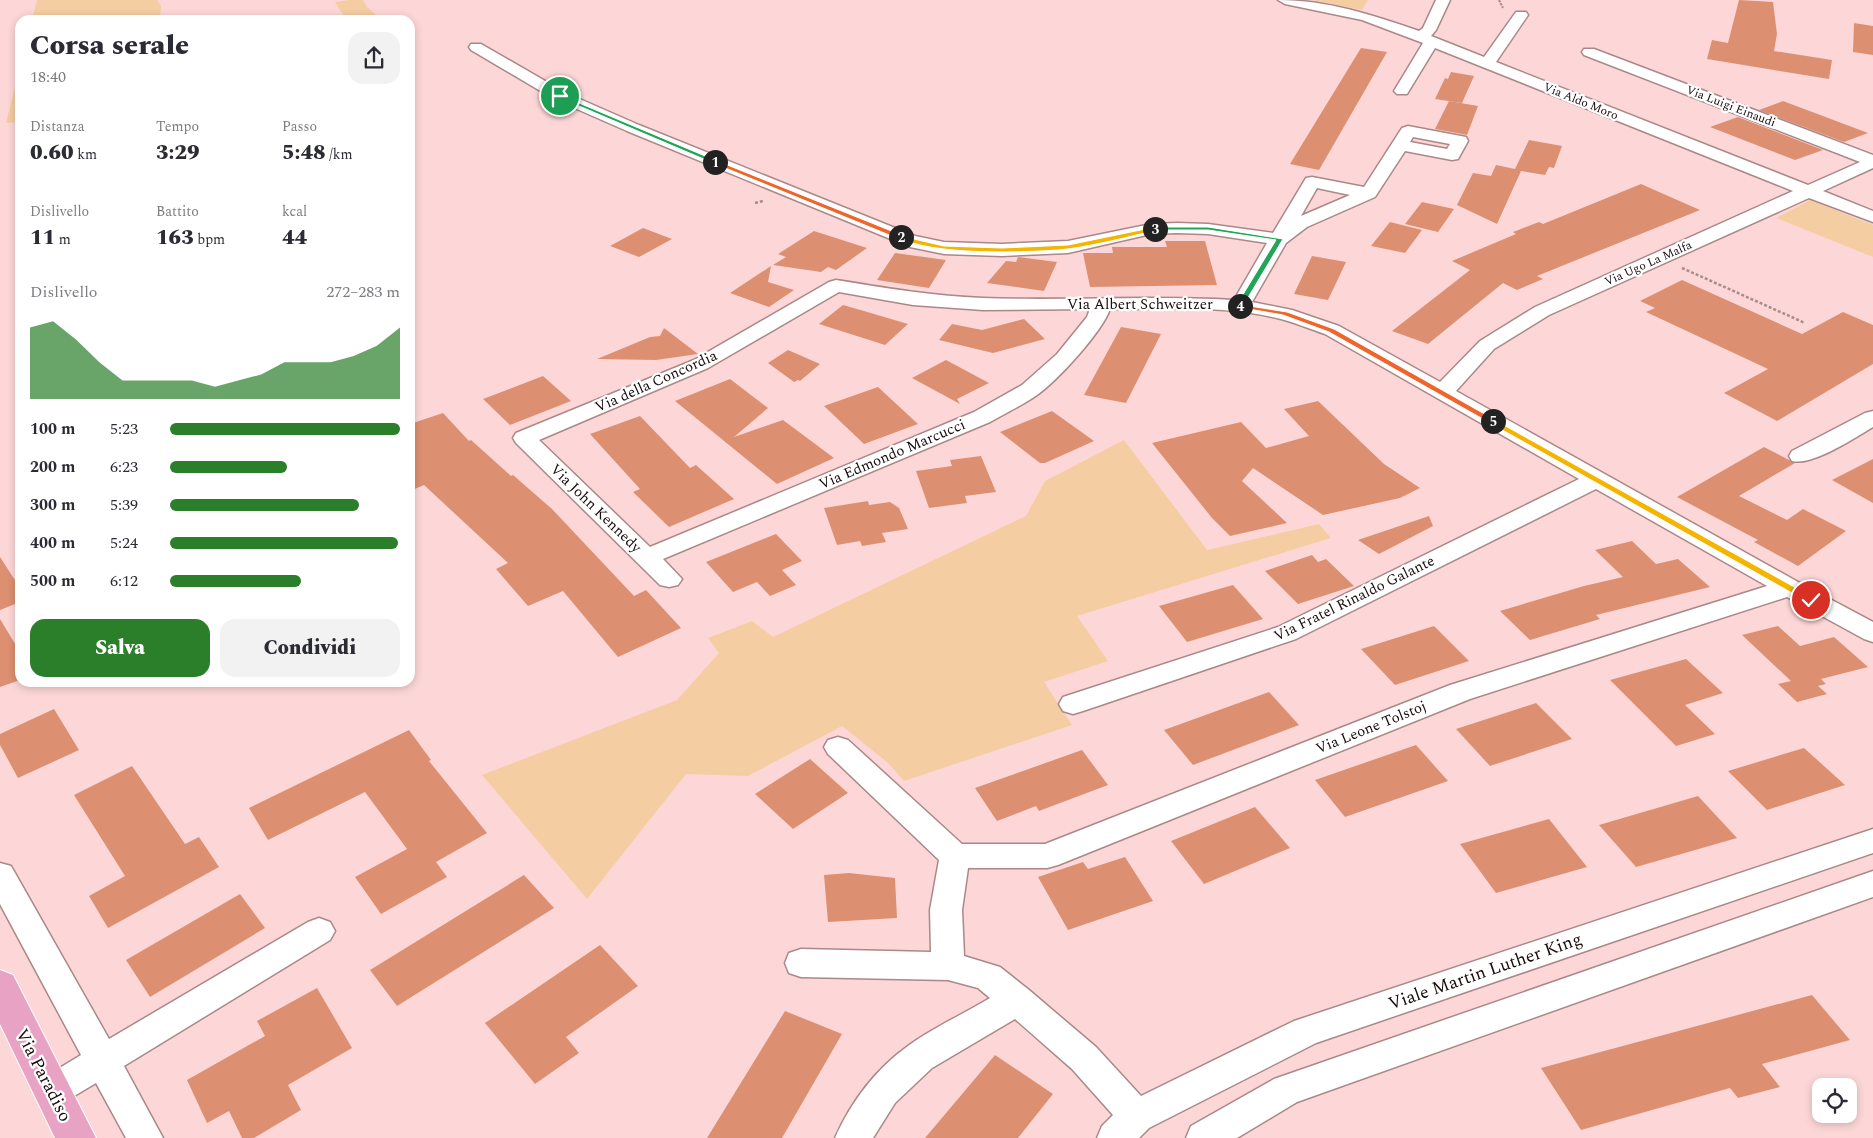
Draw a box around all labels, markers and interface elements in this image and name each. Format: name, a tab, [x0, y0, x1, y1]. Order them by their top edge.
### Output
text: Corsa serale	[30, 24, 189, 67]
button: share	[348, 32, 400, 84]
text: 18:40	[30, 65, 66, 89]
pin	[539, 75, 581, 117]
street label: Via Aldo Moro	[1540, 78, 1621, 125]
street label: Via Luigi Einaudi	[1683, 81, 1779, 132]
icon: arrive	[546, 82, 574, 110]
text: Distanza	[30, 116, 85, 137]
text: Tempo	[156, 116, 199, 137]
text: Passo	[282, 116, 317, 137]
text: 0.60	[30, 137, 74, 169]
text: 3:29	[156, 137, 200, 169]
text: 5:48	[282, 137, 326, 169]
text: km	[74, 144, 97, 165]
text: /km	[326, 144, 353, 165]
pin: 1	[702, 150, 728, 174]
text: 1	[712, 152, 719, 173]
text: Dislivello	[30, 201, 89, 222]
text: Battito	[156, 201, 199, 222]
text: kcal	[282, 201, 307, 222]
pin: 3	[1142, 216, 1168, 242]
text: 3	[1152, 219, 1159, 240]
text: 11	[30, 222, 55, 254]
text: 163	[156, 222, 194, 254]
text: 44	[282, 222, 307, 254]
pin: 2	[888, 224, 914, 250]
text: 2	[898, 227, 905, 248]
text: m	[55, 229, 71, 250]
text: bpm	[194, 229, 225, 250]
street label: Via Ugo La Malfa	[1601, 236, 1695, 291]
text: Dislivello	[30, 280, 98, 304]
text: 272–283 m	[326, 280, 400, 304]
street label: Via Albert Schweitzer	[1067, 293, 1213, 316]
pin: 4	[1228, 294, 1252, 318]
text: 4	[1237, 296, 1244, 317]
street label: Via della Concordia	[591, 344, 722, 419]
pin: 5	[1480, 408, 1506, 434]
text: 5	[1490, 411, 1497, 432]
street label: Via Edmondo Marcucci	[815, 413, 969, 496]
text: 100 m	[30, 417, 75, 441]
text: 5:23	[110, 417, 138, 441]
text: 200 m	[30, 455, 75, 479]
text: 6:23	[110, 455, 138, 479]
street label: Via John Kennedy	[545, 458, 647, 559]
text: 300 m	[30, 493, 75, 517]
text: 5:39	[110, 493, 138, 517]
text: 400 m	[30, 531, 75, 555]
text: 5:24	[110, 531, 138, 555]
street label: Via Fratel Rinaldo Galante	[1270, 549, 1439, 648]
text: 500 m	[30, 569, 75, 593]
text: 6:12	[110, 569, 138, 593]
pin	[1790, 579, 1832, 621]
icon: check	[1797, 586, 1825, 614]
button: Salva	[30, 619, 210, 677]
button: Condividi	[220, 619, 400, 677]
street label: Via Leone Tolstoj	[1312, 695, 1430, 760]
street label: Viale Martin Luther King	[1384, 926, 1586, 1017]
street label: Via Paradiso	[8, 1024, 79, 1127]
map controls	[1812, 1078, 1857, 1123]
button: locate	[1812, 1078, 1857, 1123]

